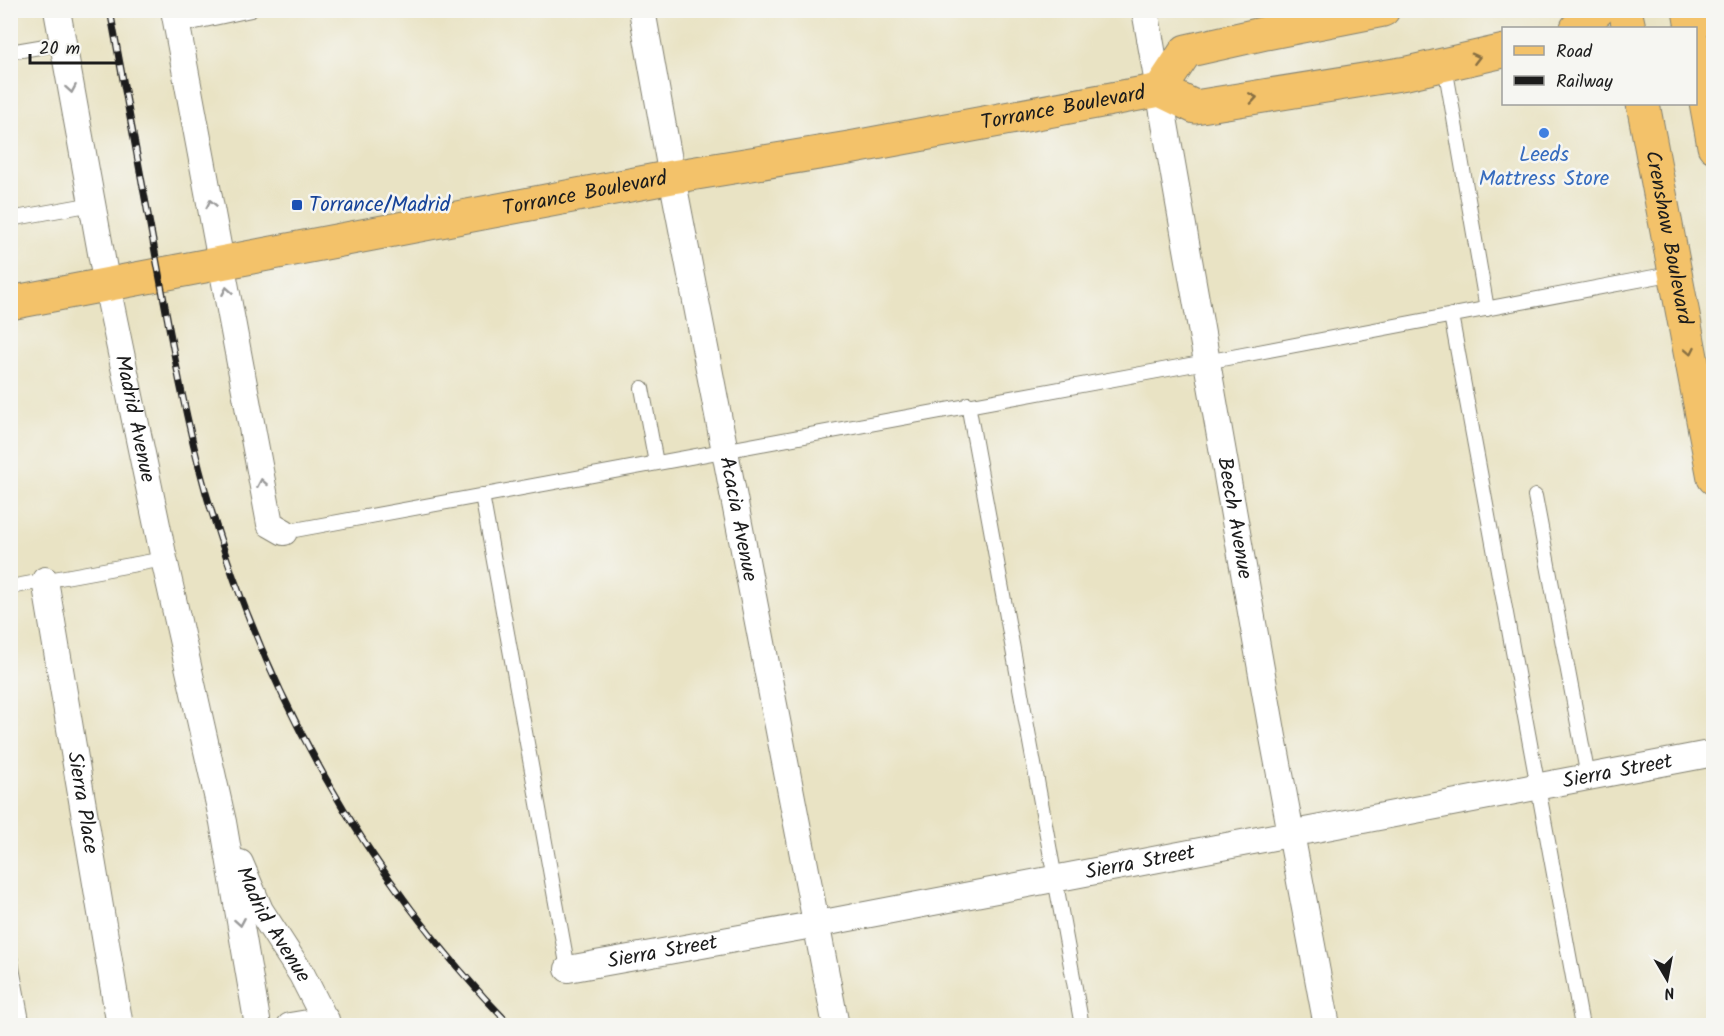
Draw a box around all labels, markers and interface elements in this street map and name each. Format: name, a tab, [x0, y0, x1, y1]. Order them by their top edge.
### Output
scale bar	[30, 27, 118, 65]
legend	[1502, 27, 1697, 105]
text: 20 m	[39, 35, 80, 64]
text: Road	[1556, 38, 1593, 67]
one-way arrow	[1471, 53, 1481, 66]
text: Railway	[1556, 68, 1613, 97]
street label: Torrance Boulevard	[978, 76, 1149, 140]
one-way arrow	[65, 84, 77, 93]
one-way arrow	[1248, 92, 1257, 104]
marker: Leeds Mattress Store	[1537, 126, 1551, 140]
place label: Leeds Mattress Store	[1479, 139, 1610, 196]
street label: Crenshaw Boulevard	[1636, 148, 1701, 328]
street label: Torrance Boulevard	[500, 162, 670, 225]
place label: Torrance/Madrid	[309, 189, 451, 222]
marker: Torrance/Madrid	[290, 198, 304, 212]
one-way arrow	[205, 200, 218, 210]
one-way arrow	[221, 286, 234, 296]
one-way arrow	[1683, 346, 1695, 355]
street label: Madrid Avenue	[105, 352, 164, 486]
street label: Acacia Avenue	[710, 454, 766, 585]
street label: Beech Avenue	[1208, 455, 1262, 582]
one-way arrow	[256, 478, 269, 488]
street label: Sierra Street	[1560, 745, 1676, 798]
street label: Sierra Place	[58, 749, 107, 857]
street label: Sierra Street	[1083, 836, 1199, 889]
street label: Madrid Avenue	[227, 861, 320, 989]
one-way arrow	[234, 917, 246, 926]
street label: Sierra Street	[605, 926, 721, 978]
north arrow	[1637, 949, 1697, 1009]
text: N	[1662, 979, 1676, 1005]

